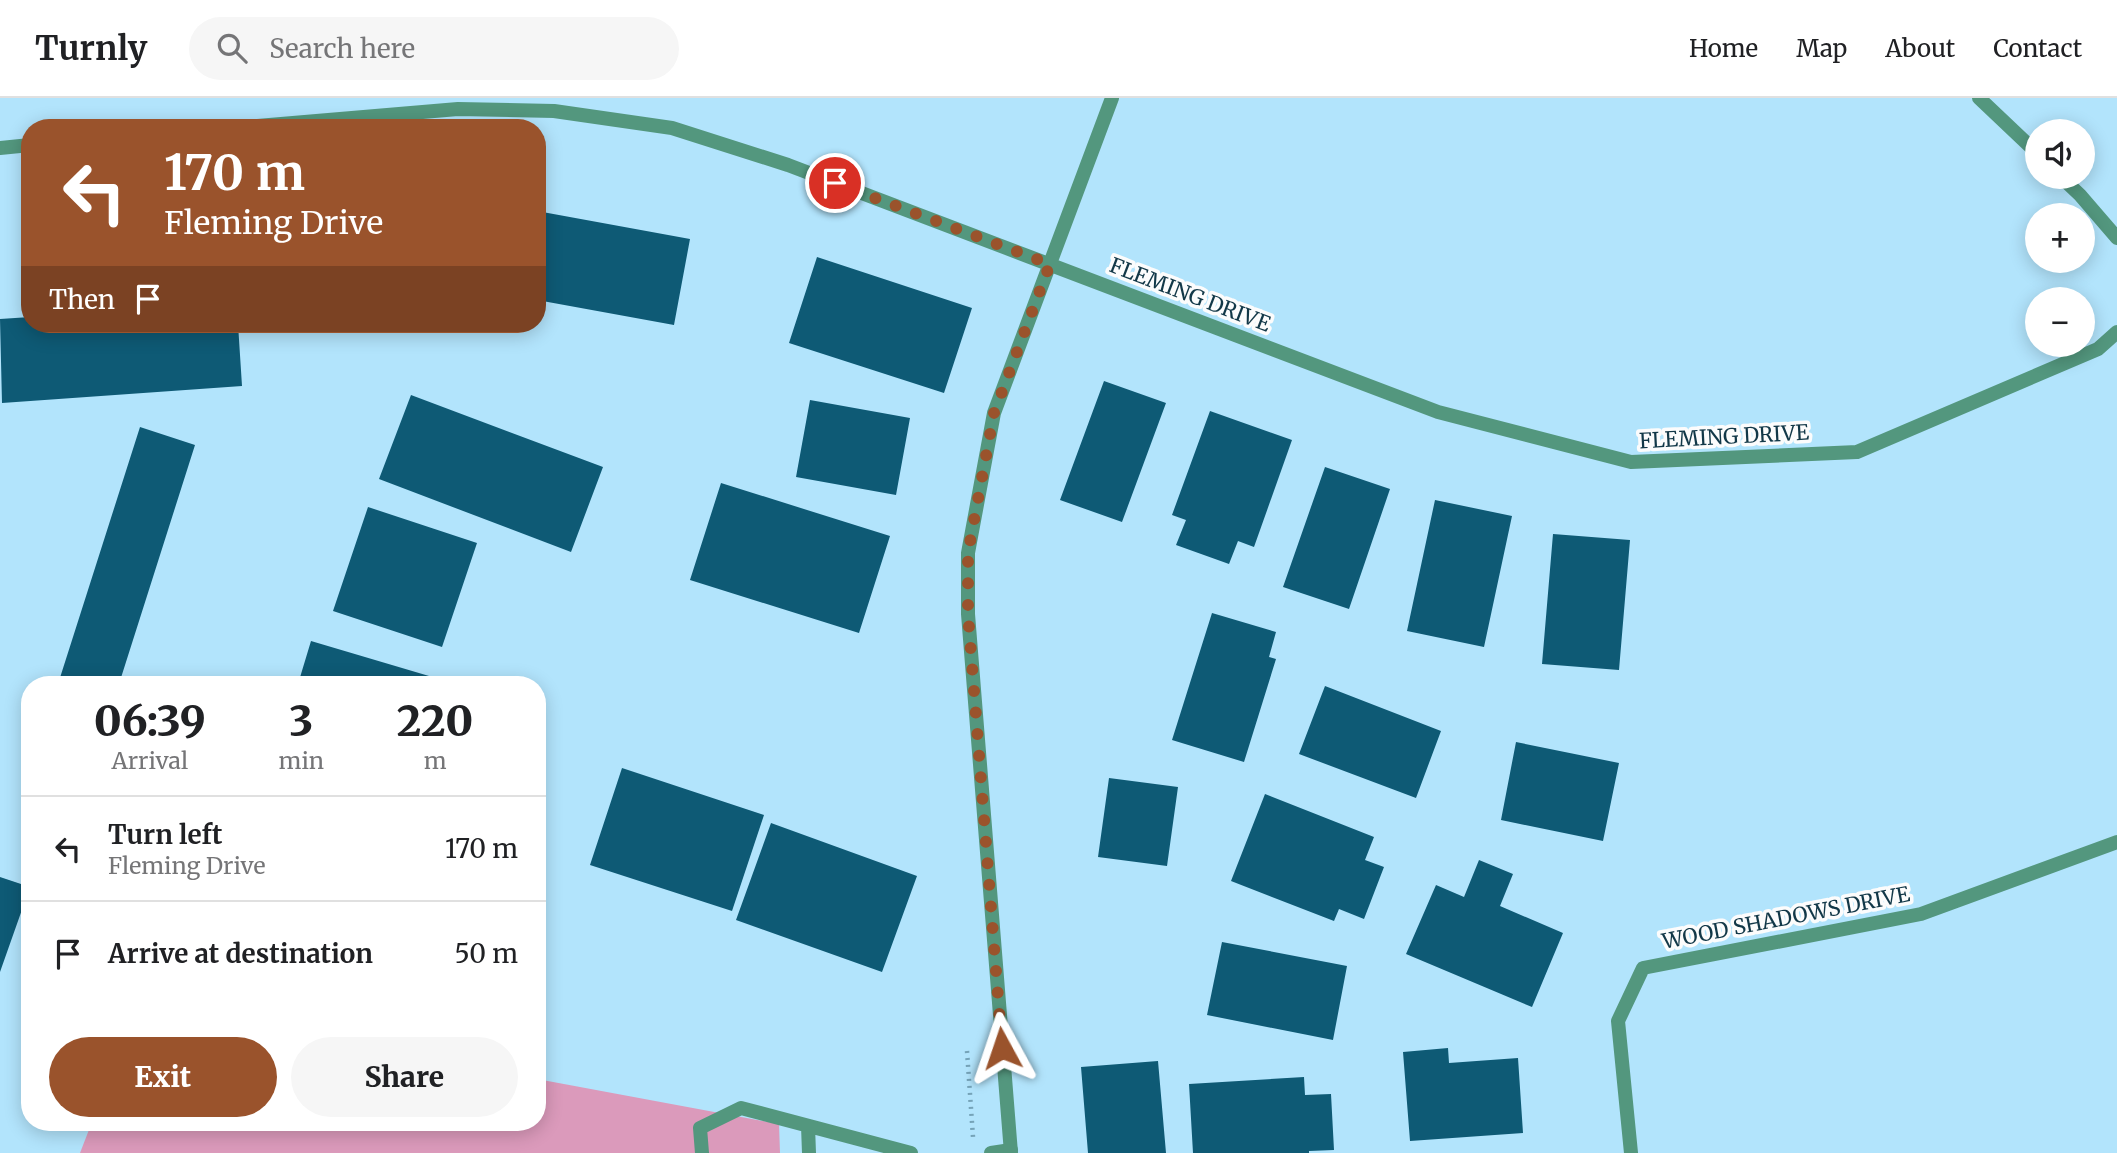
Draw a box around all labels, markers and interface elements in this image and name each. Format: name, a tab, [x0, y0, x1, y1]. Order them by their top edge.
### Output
search box	[189, 17, 679, 80]
text: Turnly	[35, 28, 147, 69]
icon: search	[213, 29, 251, 67]
text: Search here	[269, 32, 415, 65]
text: Home	[1689, 33, 1758, 64]
text: Map	[1796, 33, 1847, 64]
text: About	[1885, 33, 1955, 64]
text: Contact	[1993, 33, 2082, 64]
map controls	[2025, 119, 2095, 357]
button: sound	[2025, 119, 2095, 189]
text: 170 m	[164, 142, 305, 203]
icon: left	[49, 147, 140, 238]
pin	[805, 153, 865, 213]
icon: arrive	[816, 164, 854, 202]
text: Fleming Drive	[164, 203, 383, 243]
button: +	[2025, 203, 2095, 273]
street label: FLEMING DRIVE	[1106, 251, 1275, 338]
icon: arrive	[129, 280, 167, 318]
text: Then	[49, 283, 115, 316]
button: −	[2025, 287, 2095, 357]
street label: FLEMING DRIVE	[1638, 419, 1810, 454]
text: 06:39	[94, 695, 206, 747]
text: 3	[289, 695, 313, 747]
text: 220	[397, 695, 473, 747]
text: Arrival	[111, 746, 188, 775]
text: min	[279, 746, 324, 775]
text: m	[424, 746, 446, 775]
text: Turn left	[108, 818, 222, 851]
icon: left	[49, 830, 87, 868]
text: 170 m	[445, 832, 518, 865]
text: Fleming Drive	[108, 851, 265, 880]
street label: WOOD SHADOWS DRIVE	[1659, 880, 1913, 955]
icon: arrive	[49, 935, 87, 973]
text: Arrive at destination	[108, 937, 373, 970]
text: 50 m	[454, 937, 518, 970]
position arrow	[965, 1011, 1039, 1085]
button: Exit	[49, 1037, 277, 1117]
button: Share	[291, 1037, 518, 1117]

